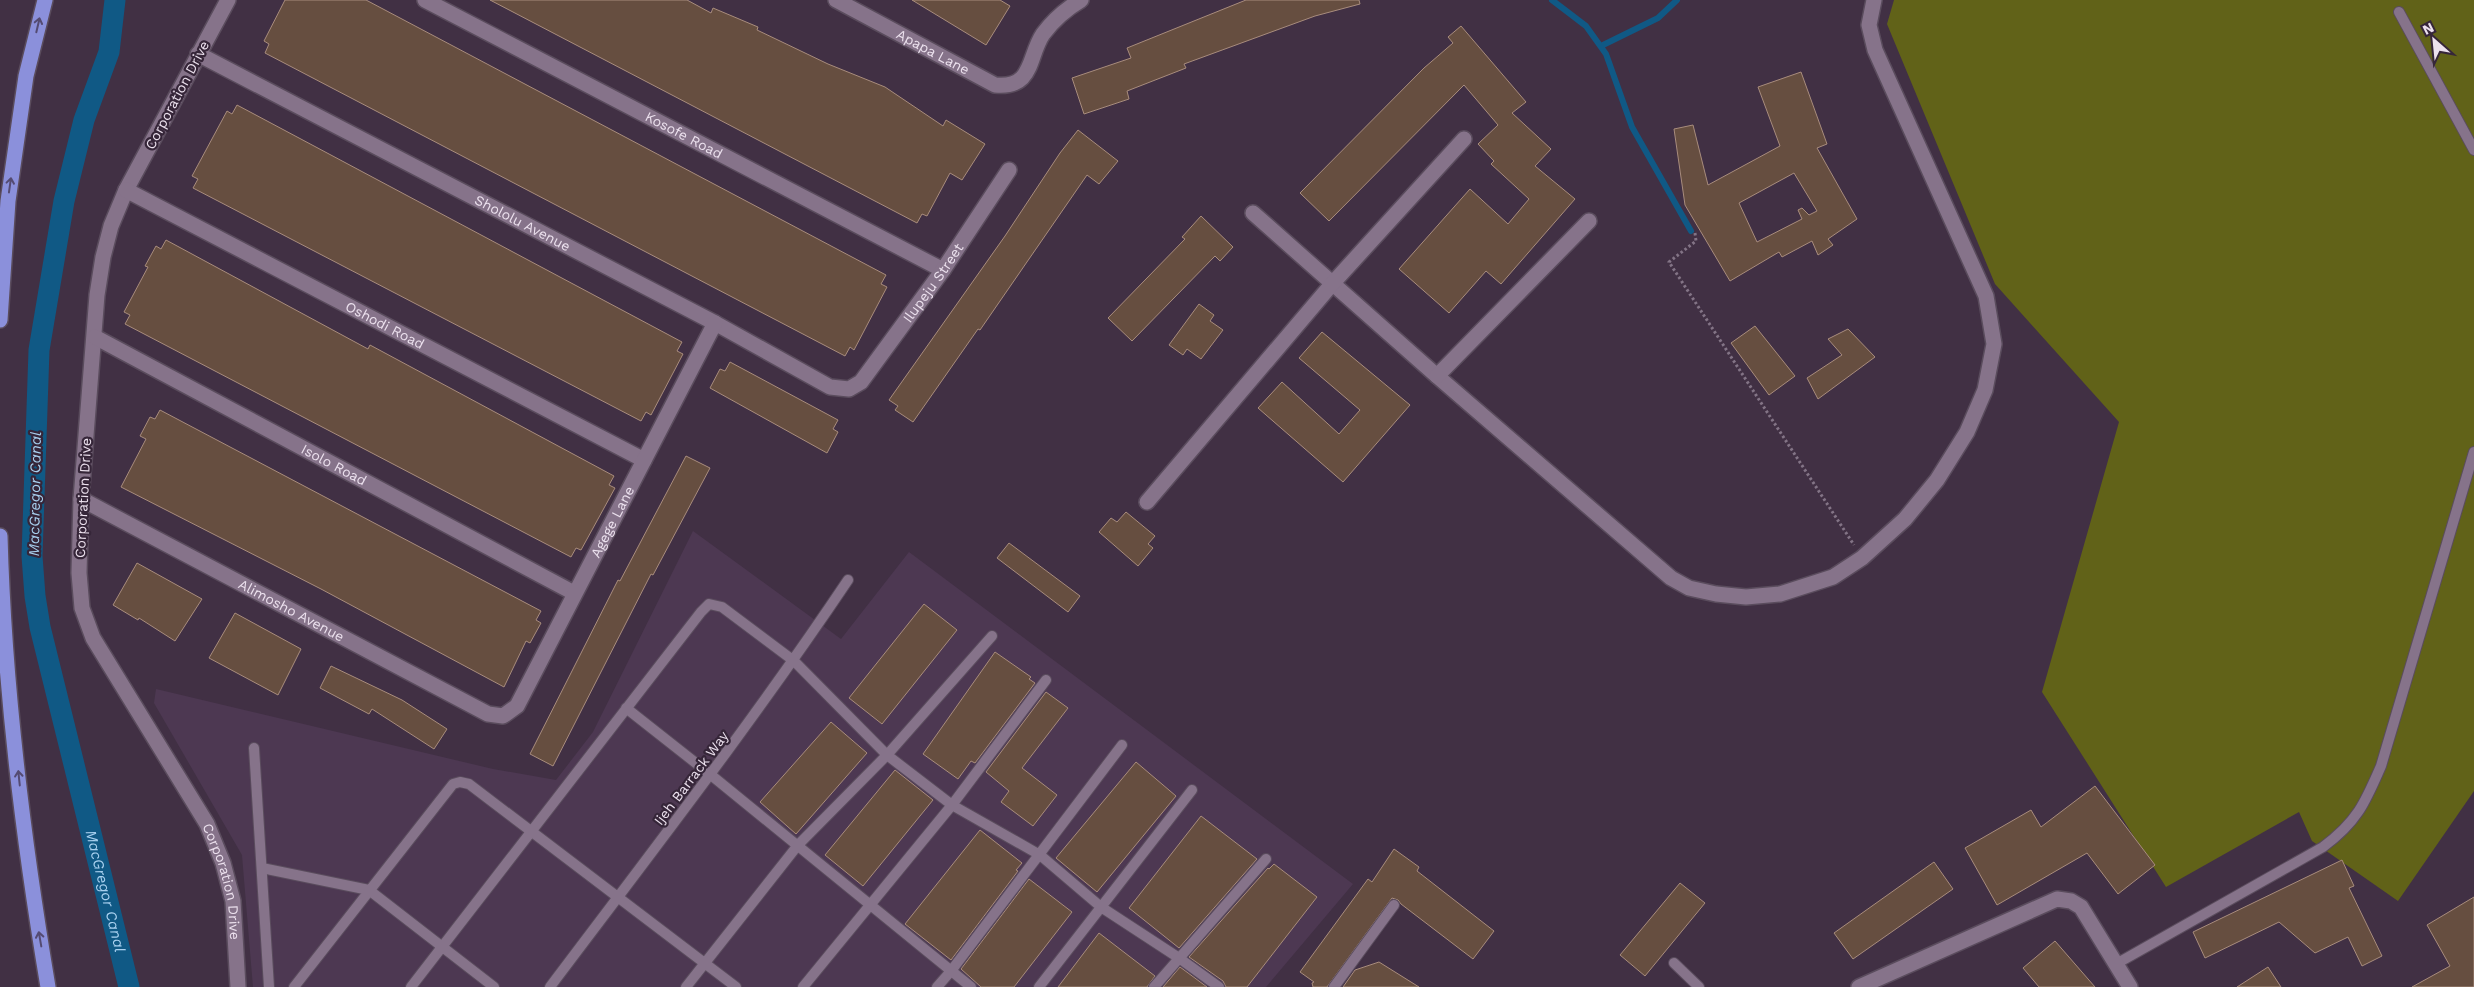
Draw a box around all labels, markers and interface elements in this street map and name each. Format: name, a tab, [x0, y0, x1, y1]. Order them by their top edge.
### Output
north arrow	[2409, 15, 2459, 65]
one-way arrow	[34, 17, 43, 33]
text: N	[2420, 19, 2436, 38]
street label: Apapa Lane	[894, 26, 972, 78]
street label: Corporation Drive	[142, 38, 212, 152]
street label: Kosofe Road	[643, 108, 725, 162]
one-way arrow	[6, 177, 16, 193]
street label: Shololu Avenue	[472, 192, 573, 254]
street label: Ilupeju Street	[899, 240, 966, 325]
street label: Oshodi Road	[343, 298, 427, 352]
water label: MacGregor Canal	[25, 431, 45, 557]
street label: Corporation Drive	[72, 438, 94, 558]
street label: Isolo Road	[299, 441, 369, 489]
street label: Agege Lane	[587, 483, 637, 560]
street label: Alimosho Avenue	[236, 576, 347, 645]
street label: Ijeh Barrack Way	[651, 727, 732, 828]
one-way arrow	[14, 770, 24, 786]
street label: Corporation Drive	[200, 821, 243, 940]
water label: MacGregor Canal	[82, 828, 129, 954]
one-way arrow	[35, 931, 45, 947]

